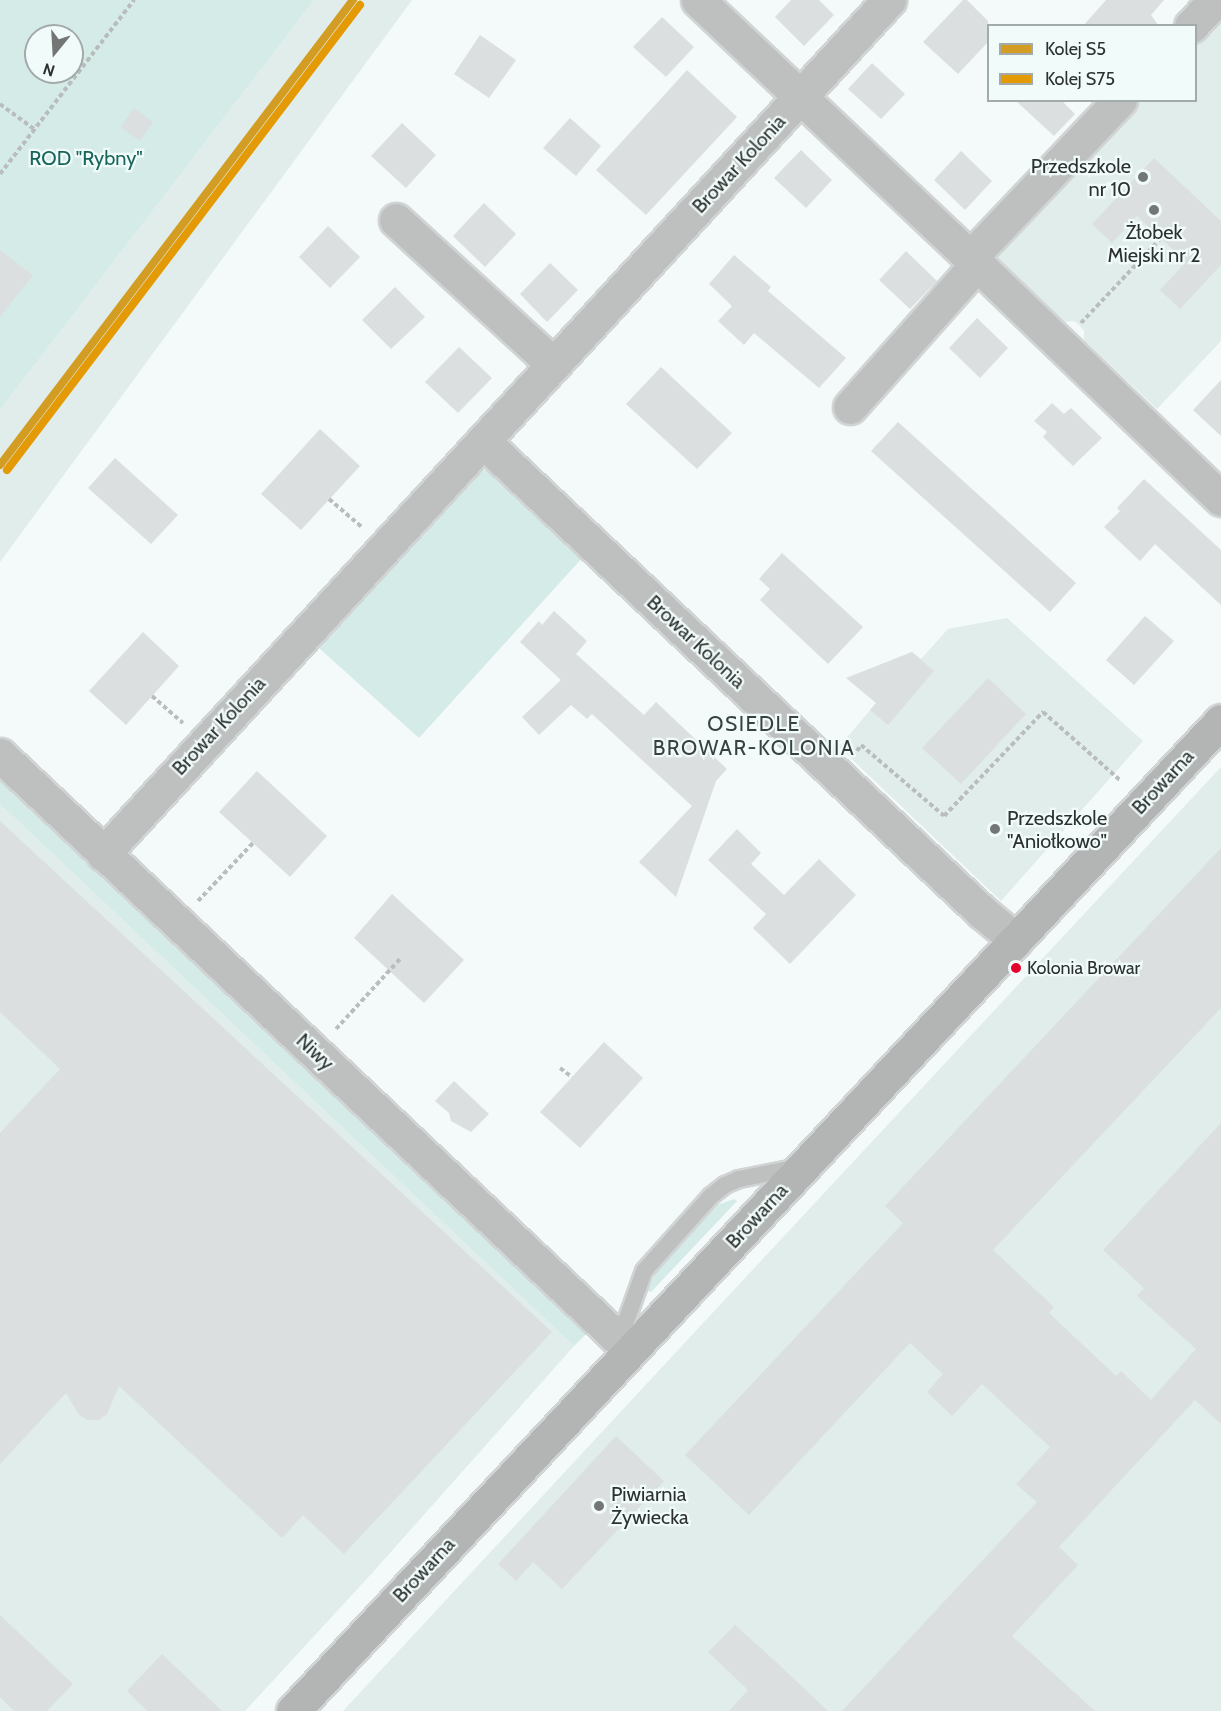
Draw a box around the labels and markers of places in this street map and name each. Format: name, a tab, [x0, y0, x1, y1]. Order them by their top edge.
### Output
place label: Przedszkole nr 10	[1031, 154, 1131, 201]
marker: Przedszkole nr 10	[1136, 170, 1150, 184]
marker: Żłobek Miejski nr 2	[1147, 203, 1161, 217]
place label: Żłobek Miejski nr 2	[1107, 220, 1201, 267]
place label: Przedszkole "Aniołkowo"	[1007, 806, 1107, 853]
marker: Przedszkole "Aniołkowo"	[988, 822, 1002, 836]
place label: Kolonia Browar	[1027, 957, 1140, 979]
marker: Kolonia Browar	[1010, 962, 1022, 974]
place label: Piwiarnia Żywiecka	[611, 1482, 689, 1529]
marker: Piwiarnia Żywiecka	[592, 1499, 606, 1513]

